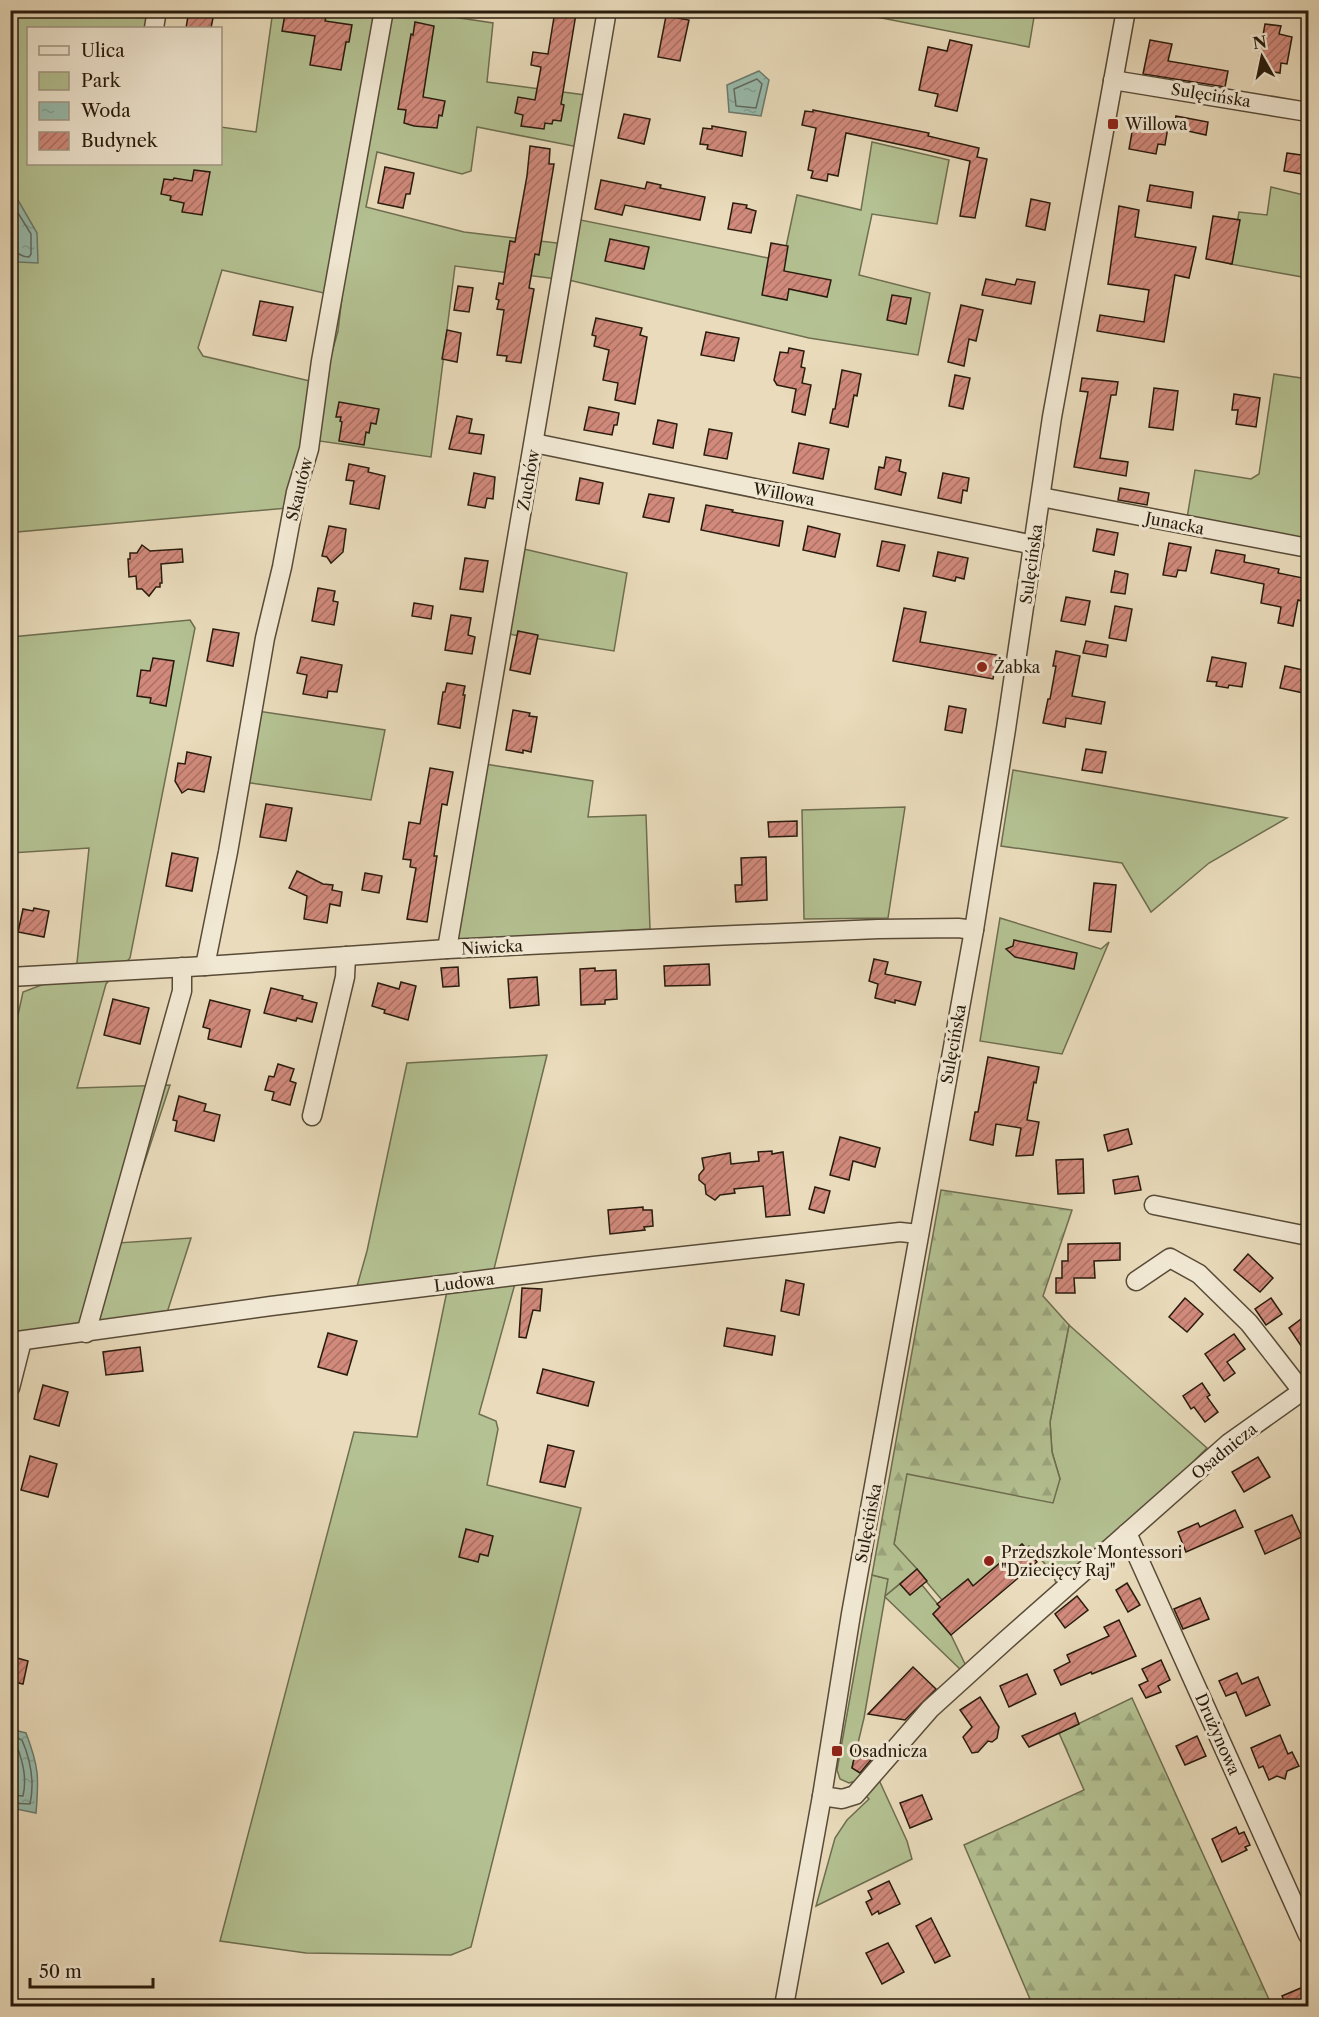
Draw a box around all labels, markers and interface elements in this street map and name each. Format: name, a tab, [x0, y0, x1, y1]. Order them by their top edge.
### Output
legend	[27, 27, 222, 165]
north arrow	[1232, 27, 1292, 87]
text: N	[1251, 31, 1268, 53]
text: Ulica	[81, 40, 125, 62]
text: Park	[81, 70, 122, 92]
street label: Sulęcińska	[1170, 79, 1253, 111]
text: Woda	[80, 100, 131, 122]
place label: Willowa	[1124, 114, 1188, 134]
marker: Willowa	[1106, 117, 1120, 131]
text: Budynek	[81, 130, 159, 152]
street label: Zuchów	[513, 447, 543, 512]
street label: Skautów	[281, 454, 317, 523]
street label: Willowa	[750, 478, 817, 510]
street label: Junacka	[1141, 507, 1207, 539]
street label: Sulęcińska	[1015, 522, 1047, 605]
place label: Żabka	[994, 657, 1041, 677]
marker: Żabka	[975, 660, 989, 674]
street label: Niwicka	[461, 935, 524, 959]
street label: Sulęcińska	[936, 1002, 970, 1085]
street label: Ludowa	[433, 1268, 496, 1296]
street label: Osadnicza	[1187, 1418, 1261, 1483]
street label: Sulęcińska	[850, 1481, 886, 1564]
place label: Przedszkole Montessori "Dziecięcy Raj"	[1001, 1542, 1183, 1580]
marker: Przedszkole Montessori "Dziecięcy Raj"	[982, 1554, 996, 1568]
street label: Drużynowa	[1191, 1690, 1245, 1778]
place label: Osadnicza	[849, 1741, 928, 1761]
marker: Osadnicza	[830, 1744, 844, 1758]
scale bar	[30, 1951, 153, 1989]
text: 50 m	[39, 1961, 82, 1983]

